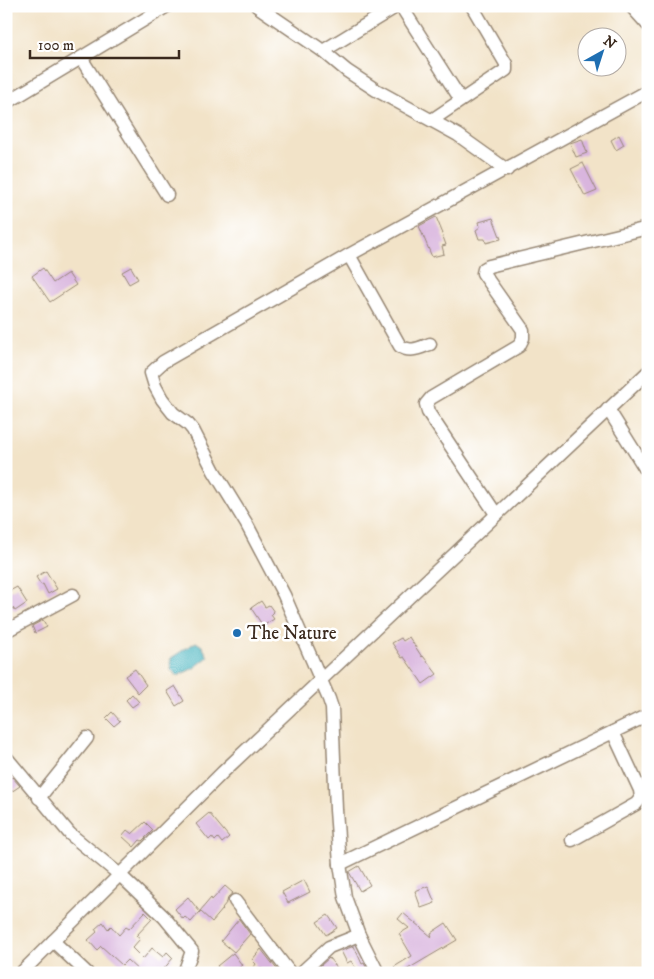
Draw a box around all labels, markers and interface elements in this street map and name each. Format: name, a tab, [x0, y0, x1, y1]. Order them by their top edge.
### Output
scale bar	[30, 28, 179, 60]
north arrow	[576, 28, 626, 78]
text: N	[599, 32, 620, 54]
text: 100 m	[38, 36, 74, 55]
place label: The Nature	[247, 622, 337, 645]
marker: The Nature	[231, 627, 243, 639]

